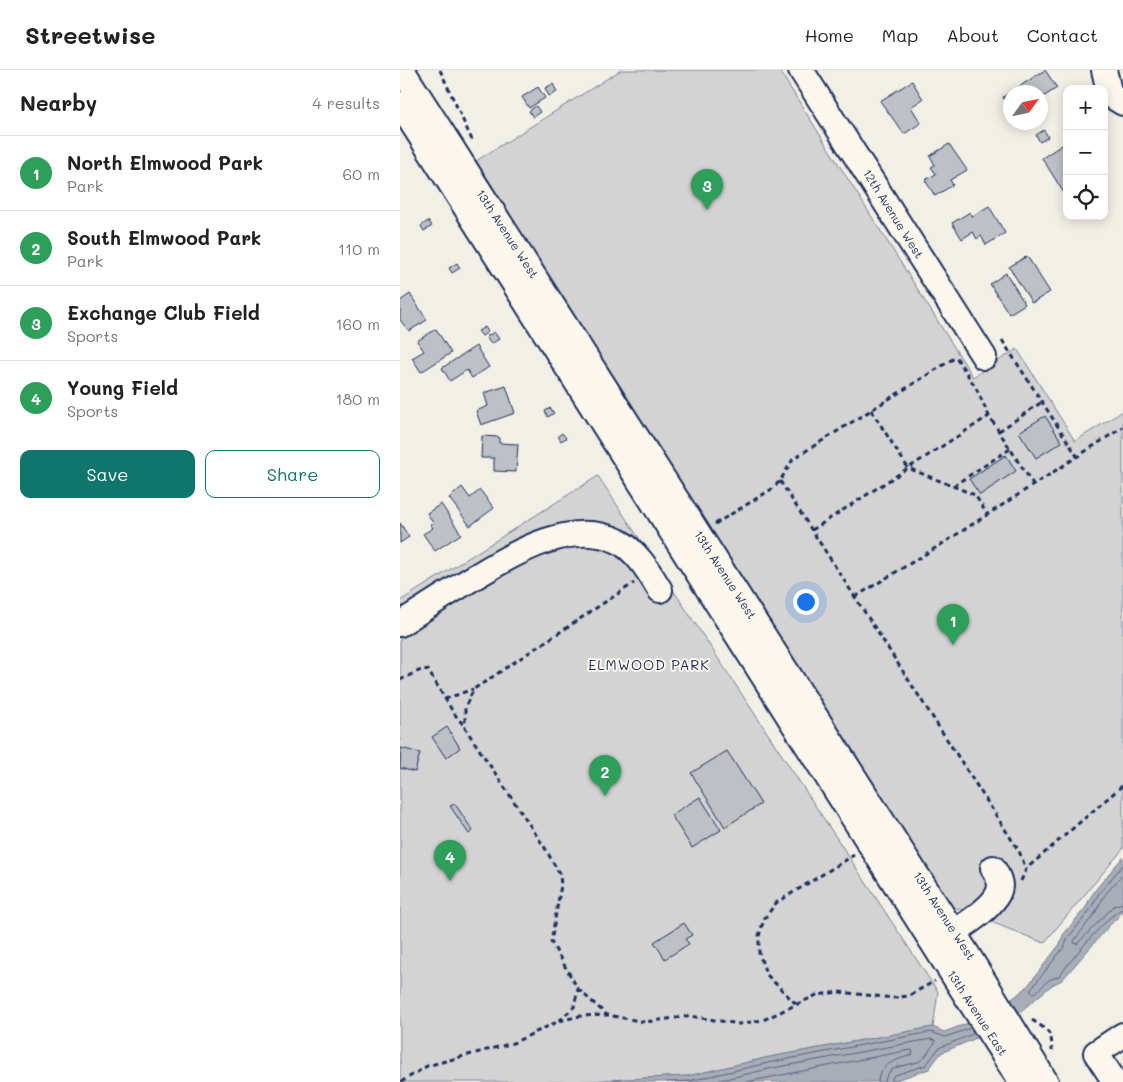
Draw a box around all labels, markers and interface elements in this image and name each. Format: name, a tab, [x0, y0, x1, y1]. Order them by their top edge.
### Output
text: Streetwise	[25, 19, 155, 50]
text: Home	[805, 23, 854, 47]
text: Map	[882, 23, 918, 47]
text: About	[946, 23, 999, 47]
text: Contact	[1027, 23, 1098, 47]
north arrow	[1003, 85, 1048, 130]
map controls	[1063, 85, 1108, 220]
button: +	[1063, 85, 1108, 130]
text: Nearby	[20, 89, 97, 116]
text: 4 results	[312, 92, 380, 113]
button: −	[1063, 130, 1108, 175]
text: North Elmwood Park	[67, 150, 263, 175]
text: 1	[32, 163, 40, 184]
text: 60 m	[343, 163, 380, 184]
street label: 12th Avenue West	[860, 166, 928, 261]
pin: 3	[691, 169, 723, 210]
text: Park	[67, 175, 103, 196]
button: locate	[1063, 175, 1108, 220]
street label: 13th Avenue West	[473, 186, 543, 281]
text: South Elmwood Park	[67, 225, 261, 250]
text: 2	[32, 238, 40, 259]
text: 110 m	[338, 238, 380, 259]
text: Park	[67, 250, 103, 271]
text: Exchange Club Field	[67, 300, 260, 325]
text: 3	[31, 313, 41, 334]
text: 160 m	[335, 313, 380, 334]
text: Sports	[67, 325, 118, 346]
text: Young Field	[67, 375, 178, 400]
text: 4	[31, 388, 41, 409]
text: 180 m	[335, 388, 380, 409]
text: Sports	[67, 400, 118, 421]
button: Save	[20, 450, 195, 498]
button: Share	[205, 450, 380, 498]
street label: 13th Avenue West	[691, 527, 761, 622]
your location	[793, 589, 819, 615]
pin: 1	[937, 604, 969, 645]
district label: ELMWOOD PARK	[588, 655, 710, 674]
pin: 2	[589, 755, 621, 796]
pin: 4	[434, 840, 466, 881]
street label: 13th Avenue West	[910, 868, 980, 963]
street label: 13th Avenue East	[944, 967, 1012, 1058]

